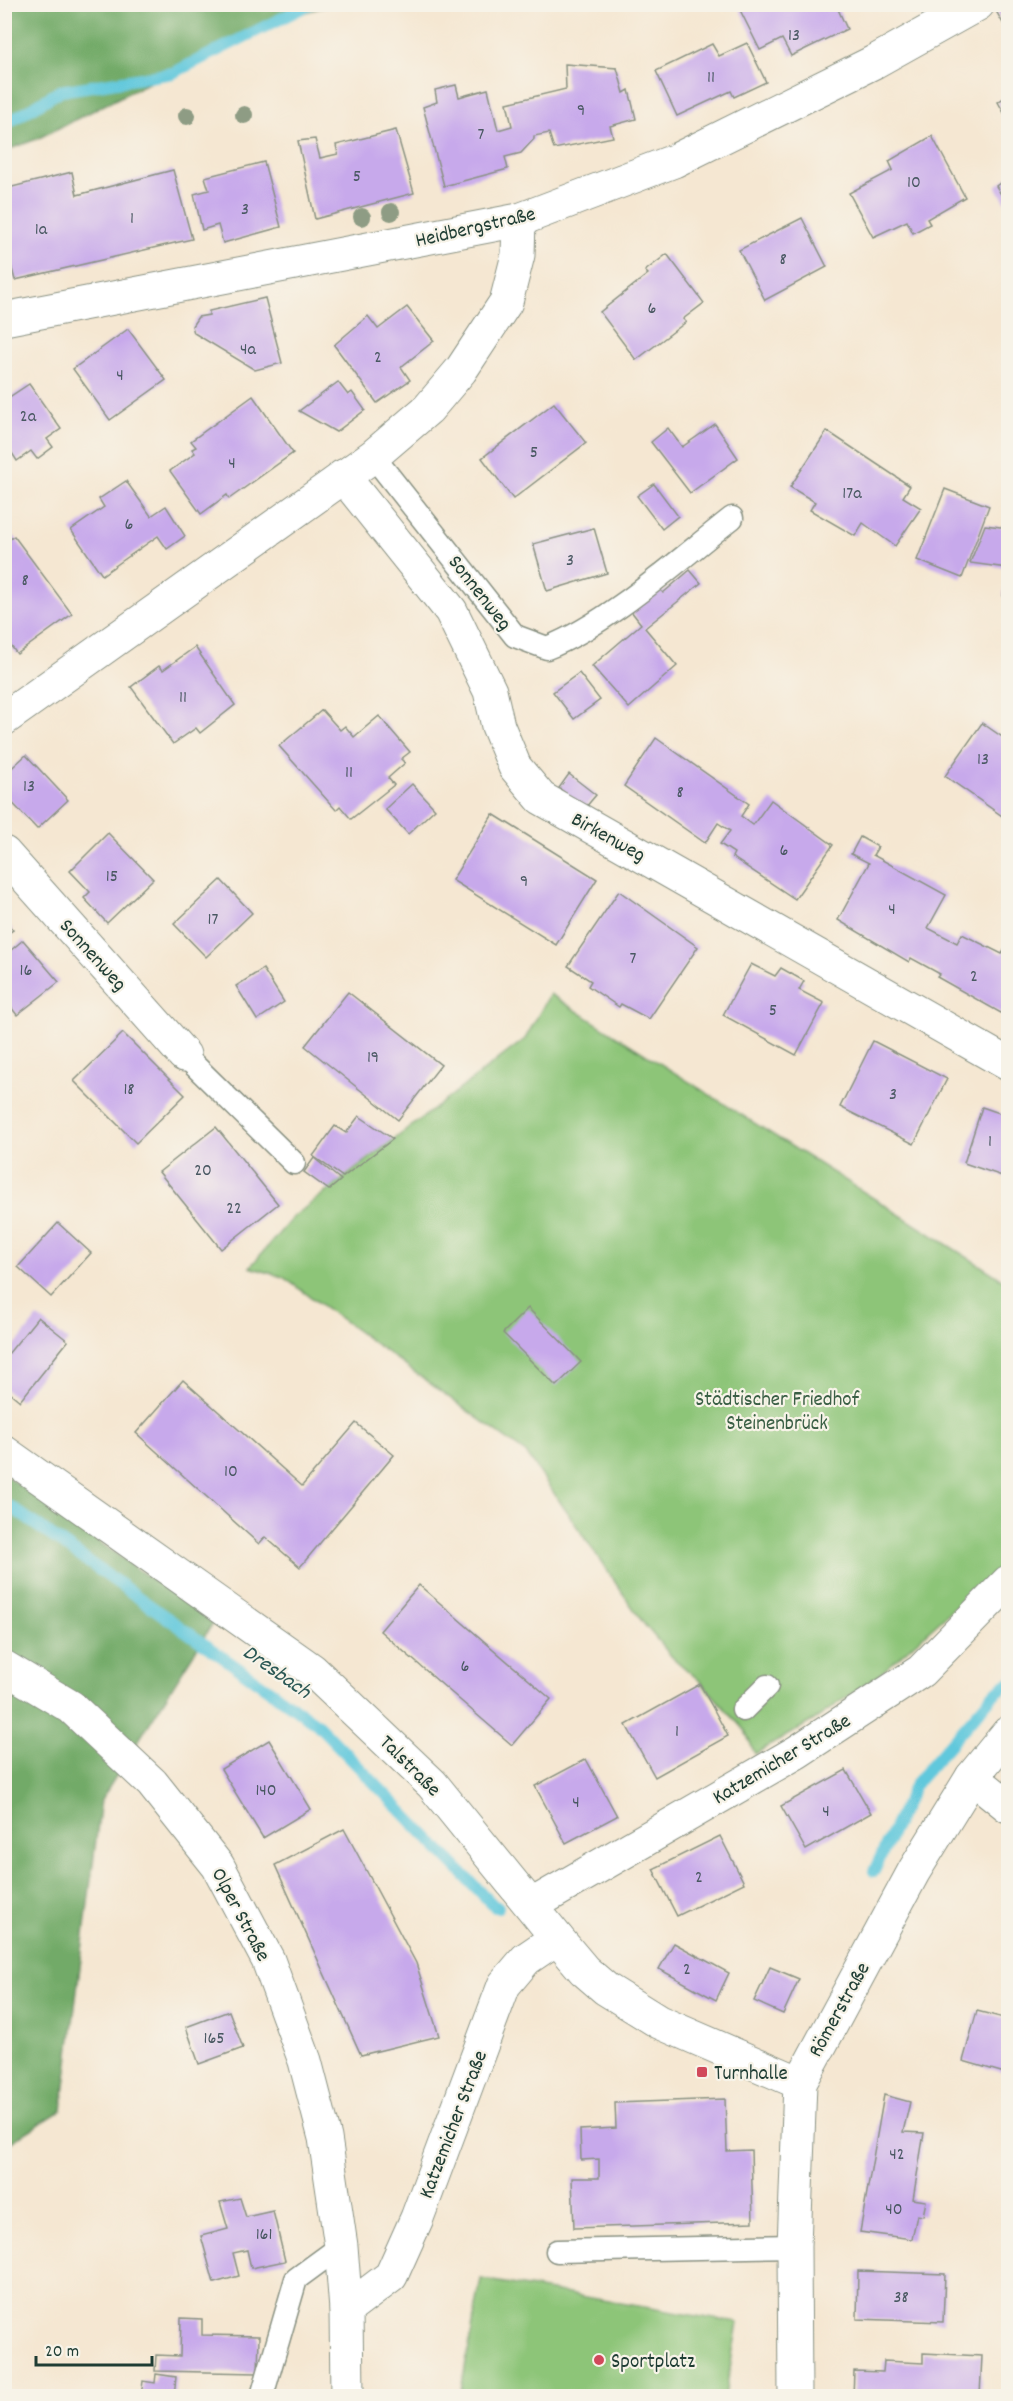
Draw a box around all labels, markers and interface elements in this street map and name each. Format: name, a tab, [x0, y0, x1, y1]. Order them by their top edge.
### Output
house number: 13	[788, 24, 800, 49]
house number: 11	[707, 66, 715, 91]
house number: 9	[577, 99, 585, 124]
house number: 7	[478, 123, 485, 148]
house number: 5	[353, 165, 361, 190]
house number: 10	[907, 171, 921, 196]
house number: 3	[241, 198, 249, 223]
street label: Heidbergstraße	[413, 201, 539, 257]
house number: 1	[130, 207, 134, 232]
house number: 1a	[35, 218, 48, 243]
house number: 8	[779, 248, 787, 273]
house number: 6	[648, 297, 656, 322]
house number: 4a	[240, 338, 257, 363]
house number: 2	[374, 346, 382, 371]
house number: 4	[116, 364, 124, 389]
house number: 2a	[20, 405, 37, 430]
house number: 5	[530, 441, 538, 466]
house number: 4	[228, 452, 236, 477]
house number: 17a	[842, 482, 862, 507]
house number: 6	[125, 513, 133, 538]
house number: 3	[566, 549, 574, 574]
street label: Sonnenweg	[439, 550, 518, 638]
house number: 8	[21, 569, 29, 594]
house number: 11	[179, 686, 187, 711]
house number: 13	[977, 748, 989, 773]
house number: 11	[345, 761, 353, 786]
house number: 13	[23, 775, 35, 800]
house number: 8	[676, 781, 684, 806]
street label: Birkenweg	[565, 806, 650, 871]
house number: 6	[780, 839, 788, 864]
house number: 15	[106, 865, 118, 890]
house number: 9	[520, 870, 528, 895]
house number: 4	[888, 898, 896, 923]
house number: 17	[208, 908, 219, 933]
street label: Sonnenweg	[51, 913, 133, 999]
house number: 7	[630, 947, 637, 972]
house number: 16	[20, 959, 32, 984]
house number: 2	[970, 965, 978, 990]
house number: 5	[769, 999, 777, 1024]
house number: 19	[367, 1046, 379, 1071]
house number: 18	[123, 1078, 135, 1103]
house number: 3	[889, 1083, 897, 1108]
house number: 1	[988, 1130, 992, 1155]
house number: 20	[194, 1159, 212, 1184]
house number: 22	[226, 1197, 242, 1222]
park label: Städtischer Friedhof Steinenbrück	[695, 1386, 860, 1440]
house number: 10	[224, 1460, 238, 1485]
water label: Dresbach	[235, 1638, 317, 1708]
house number: 6	[461, 1655, 469, 1680]
street label: Katzemicher Straße	[708, 1707, 857, 1814]
house number: 1	[675, 1720, 679, 1745]
street label: Talstraße	[371, 1729, 447, 1805]
house number: 140	[255, 1779, 277, 1804]
house number: 4	[572, 1791, 580, 1816]
house number: 4	[822, 1800, 830, 1825]
street label: Olper Straße	[202, 1863, 277, 1968]
house number: 2	[695, 1866, 703, 1891]
street label: Römerstraße	[802, 1957, 879, 2063]
house number: 2	[683, 1958, 691, 1983]
house number: 165	[203, 2027, 225, 2052]
street label: Katzemicher Straße	[413, 2047, 497, 2204]
place label: Turnhalle	[714, 2060, 788, 2090]
marker: Turnhalle	[695, 2065, 709, 2079]
house number: 42	[889, 2143, 905, 2168]
house number: 40	[885, 2198, 903, 2223]
house number: 161	[256, 2223, 272, 2248]
house number: 38	[893, 2286, 909, 2311]
scale bar	[36, 2329, 152, 2367]
text: 20 m	[45, 2340, 79, 2365]
place label: Sportplatz	[611, 2348, 695, 2378]
marker: Sportplatz	[592, 2353, 606, 2367]

